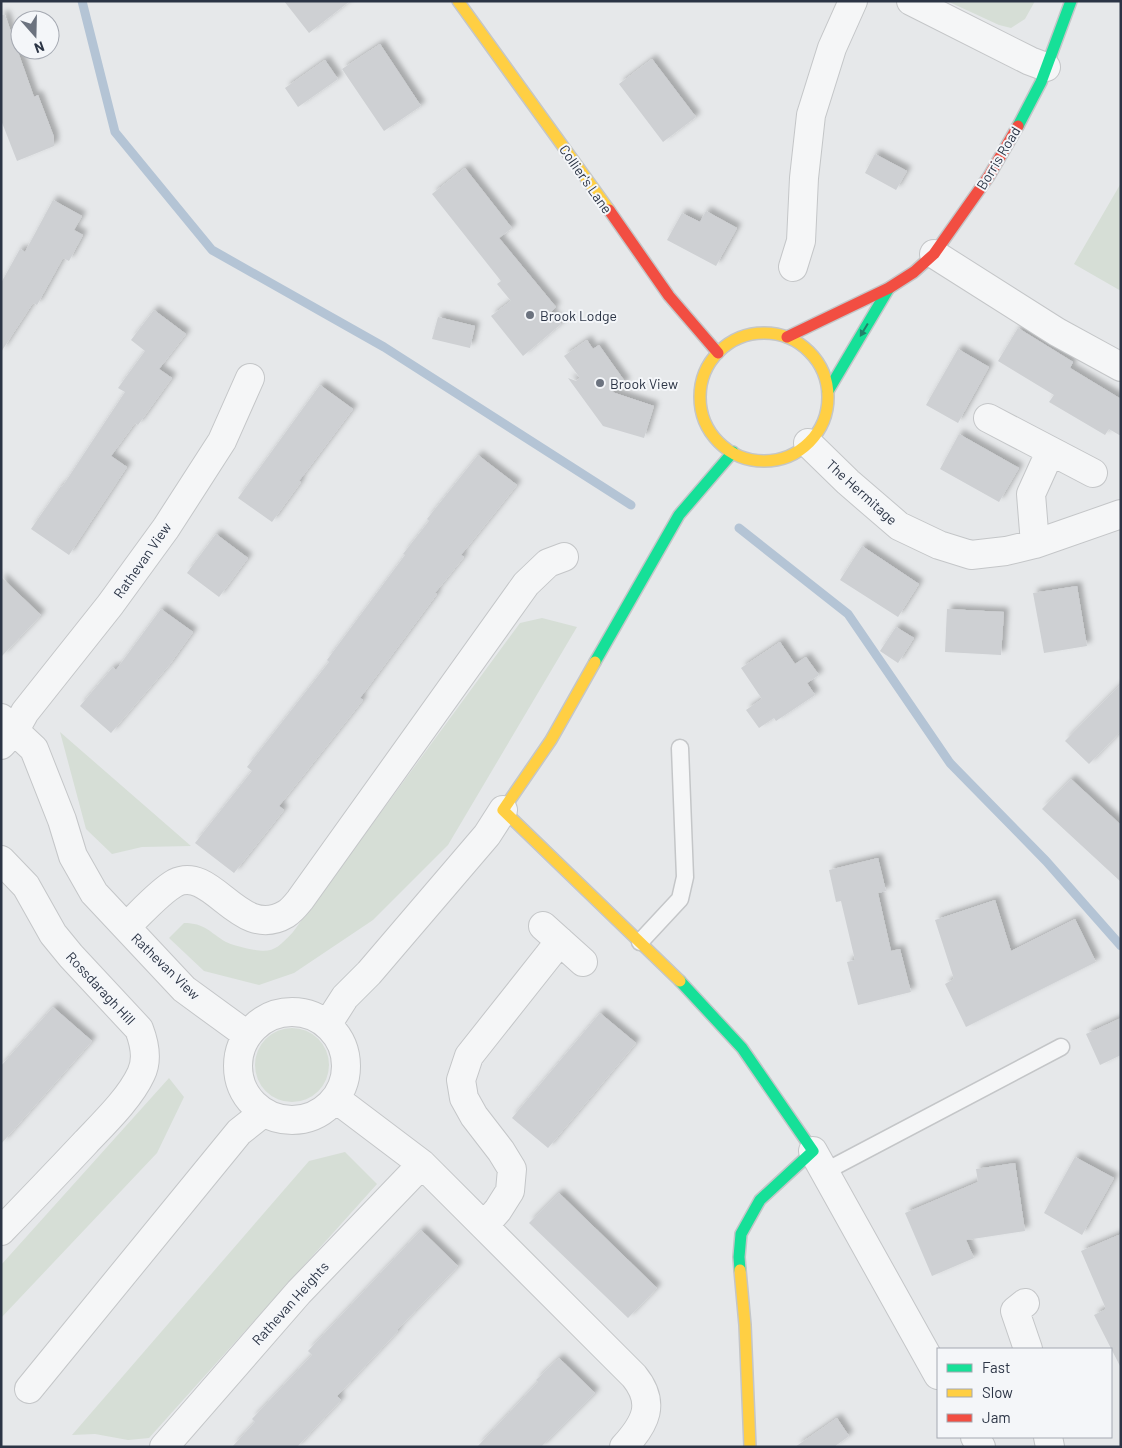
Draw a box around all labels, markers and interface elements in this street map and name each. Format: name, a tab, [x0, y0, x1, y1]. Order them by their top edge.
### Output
north arrow	[10, 10, 60, 60]
text: N	[32, 38, 47, 57]
street label: Borris Road	[973, 123, 1023, 193]
street label: Collier's Lane	[556, 141, 616, 217]
place label: Brook Lodge	[540, 307, 617, 324]
marker: Brook Lodge	[524, 309, 536, 321]
one-way arrow	[859, 324, 868, 337]
place label: Brook View	[610, 375, 678, 392]
marker: Brook View	[594, 377, 606, 389]
street label: The Hermitage	[823, 456, 901, 528]
street label: Rathevan View	[110, 519, 174, 601]
street label: Rathevan View	[128, 929, 204, 1003]
street label: Rossdaragh Hill	[63, 948, 139, 1028]
street label: Rathevan Heights	[248, 1258, 332, 1348]
legend	[937, 1348, 1112, 1438]
text: Fast	[982, 1358, 1010, 1376]
text: Slow	[982, 1383, 1013, 1401]
text: Jam	[982, 1408, 1011, 1426]

